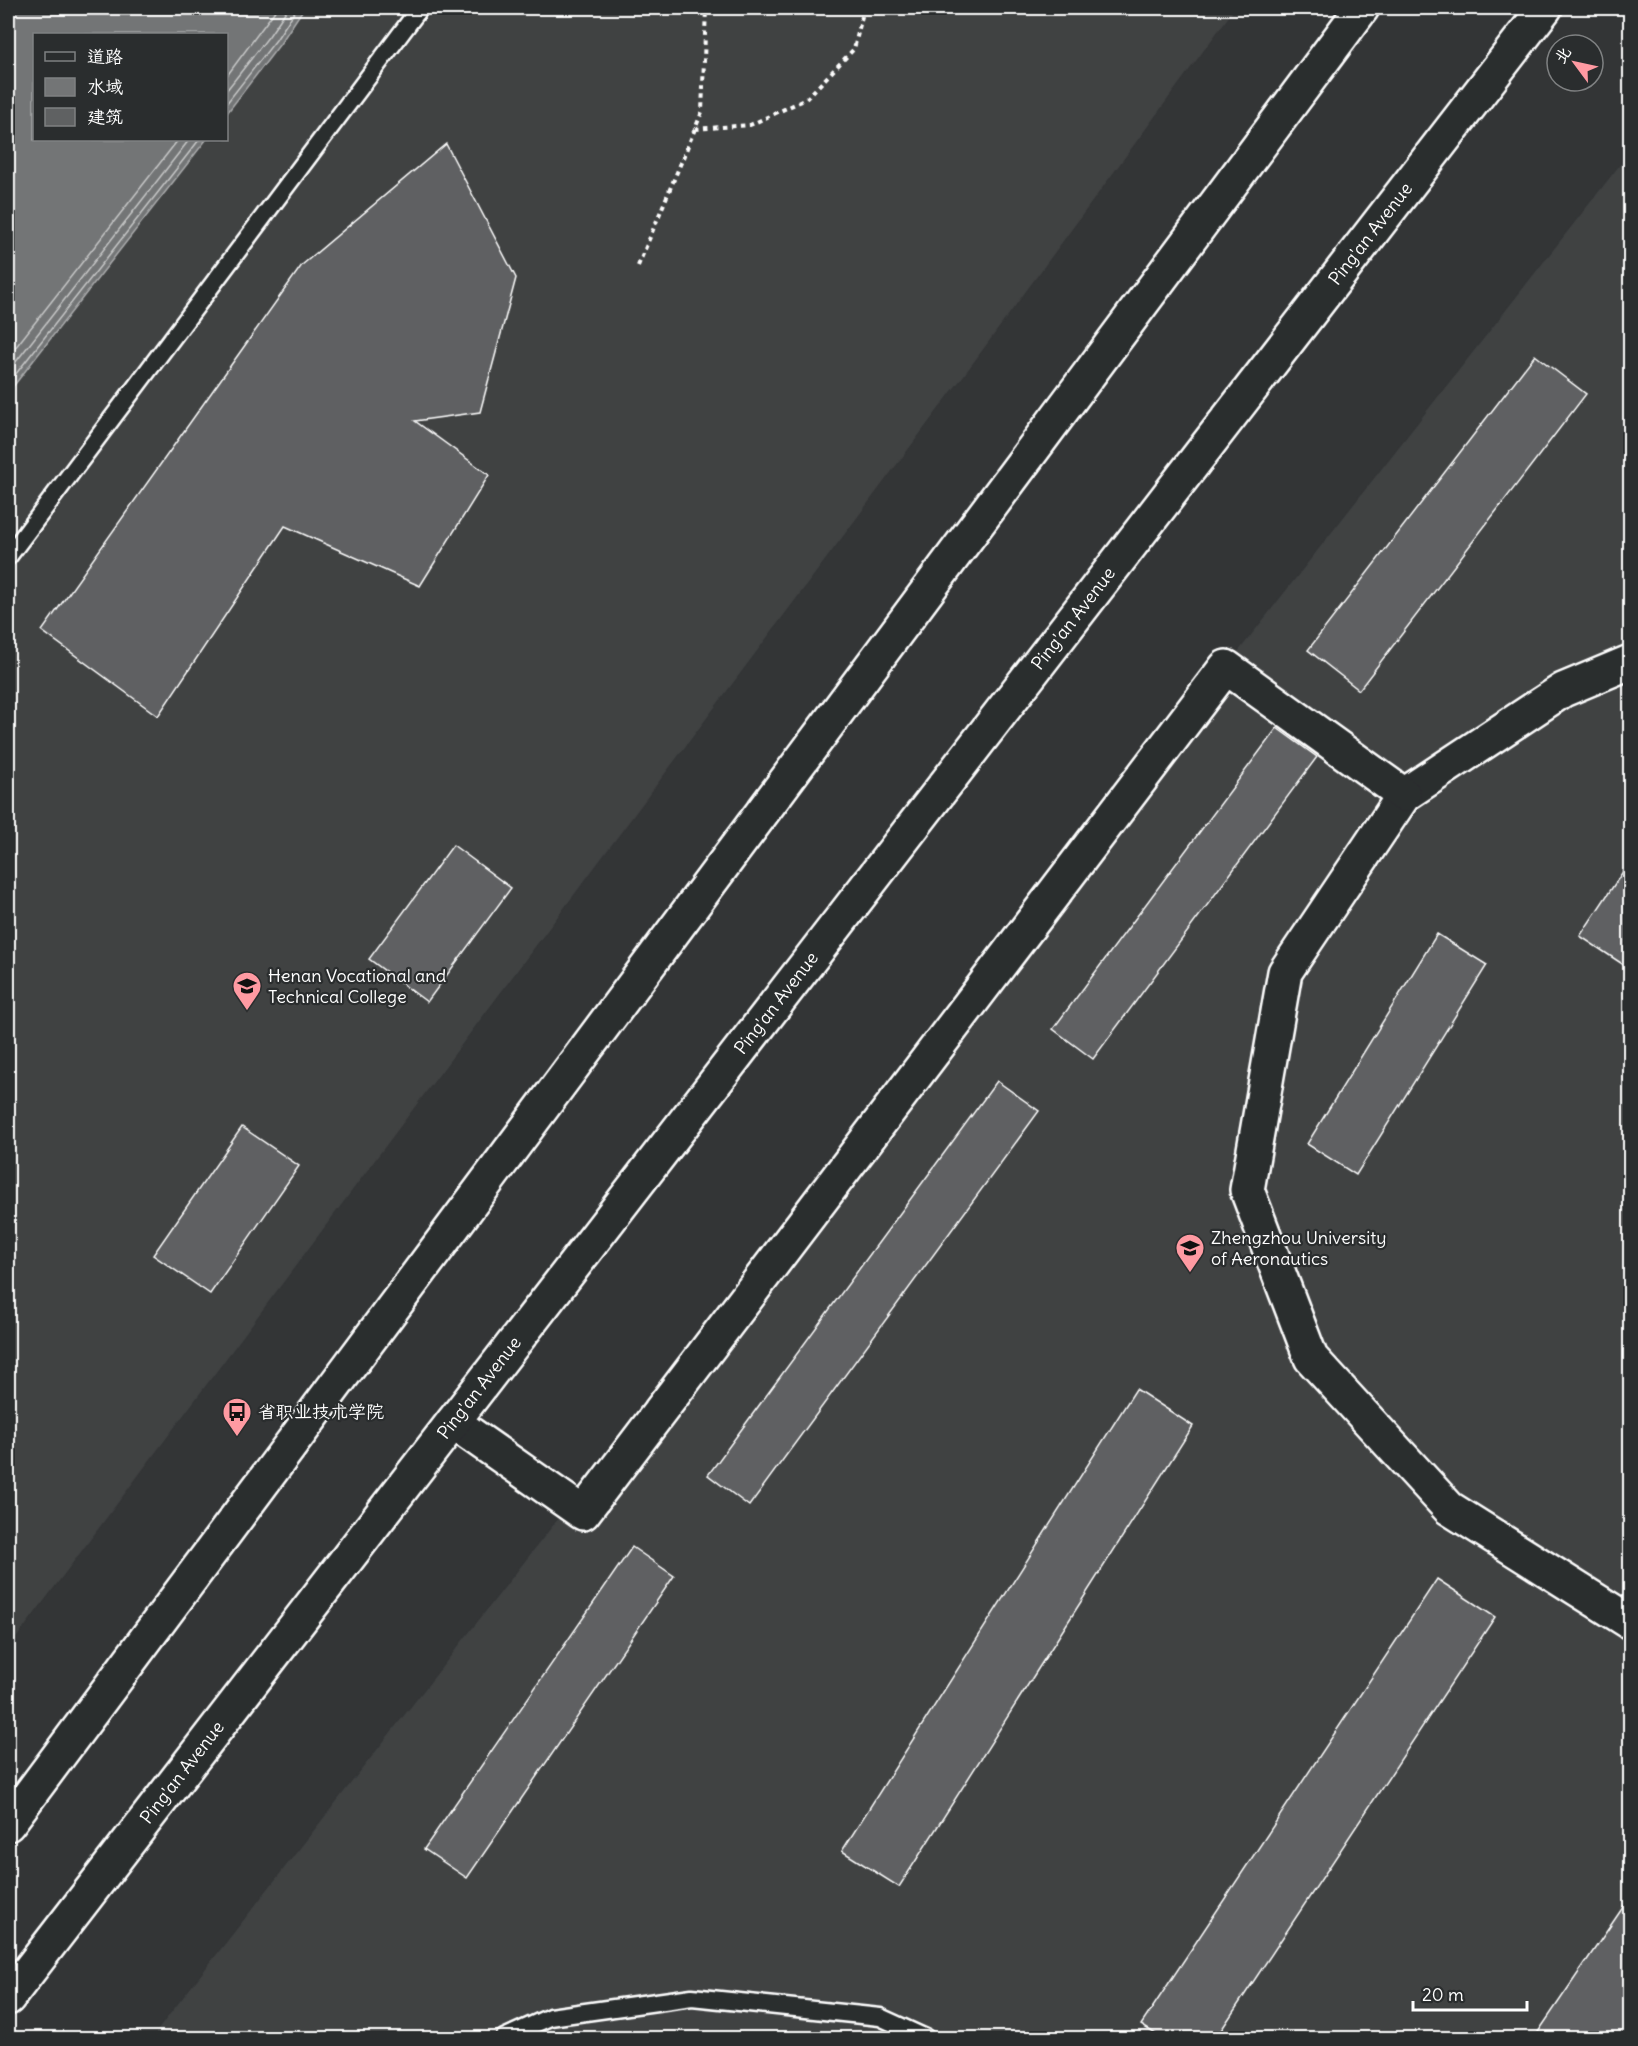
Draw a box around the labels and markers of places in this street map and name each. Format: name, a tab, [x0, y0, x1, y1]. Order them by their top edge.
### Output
place label: Henan Vocational and Technical College	[268, 964, 447, 1008]
school or university icon: Henan Vocational and Technical College	[231, 970, 263, 1012]
place label: Zhengzhou University of Aeronautics	[1211, 1226, 1387, 1270]
school or university icon: Zhengzhou University of Aeronautics	[1174, 1232, 1206, 1274]
bus stop icon: 省职业技术学院	[221, 1396, 253, 1438]
place label: 省职业技术学院	[258, 1400, 384, 1423]

